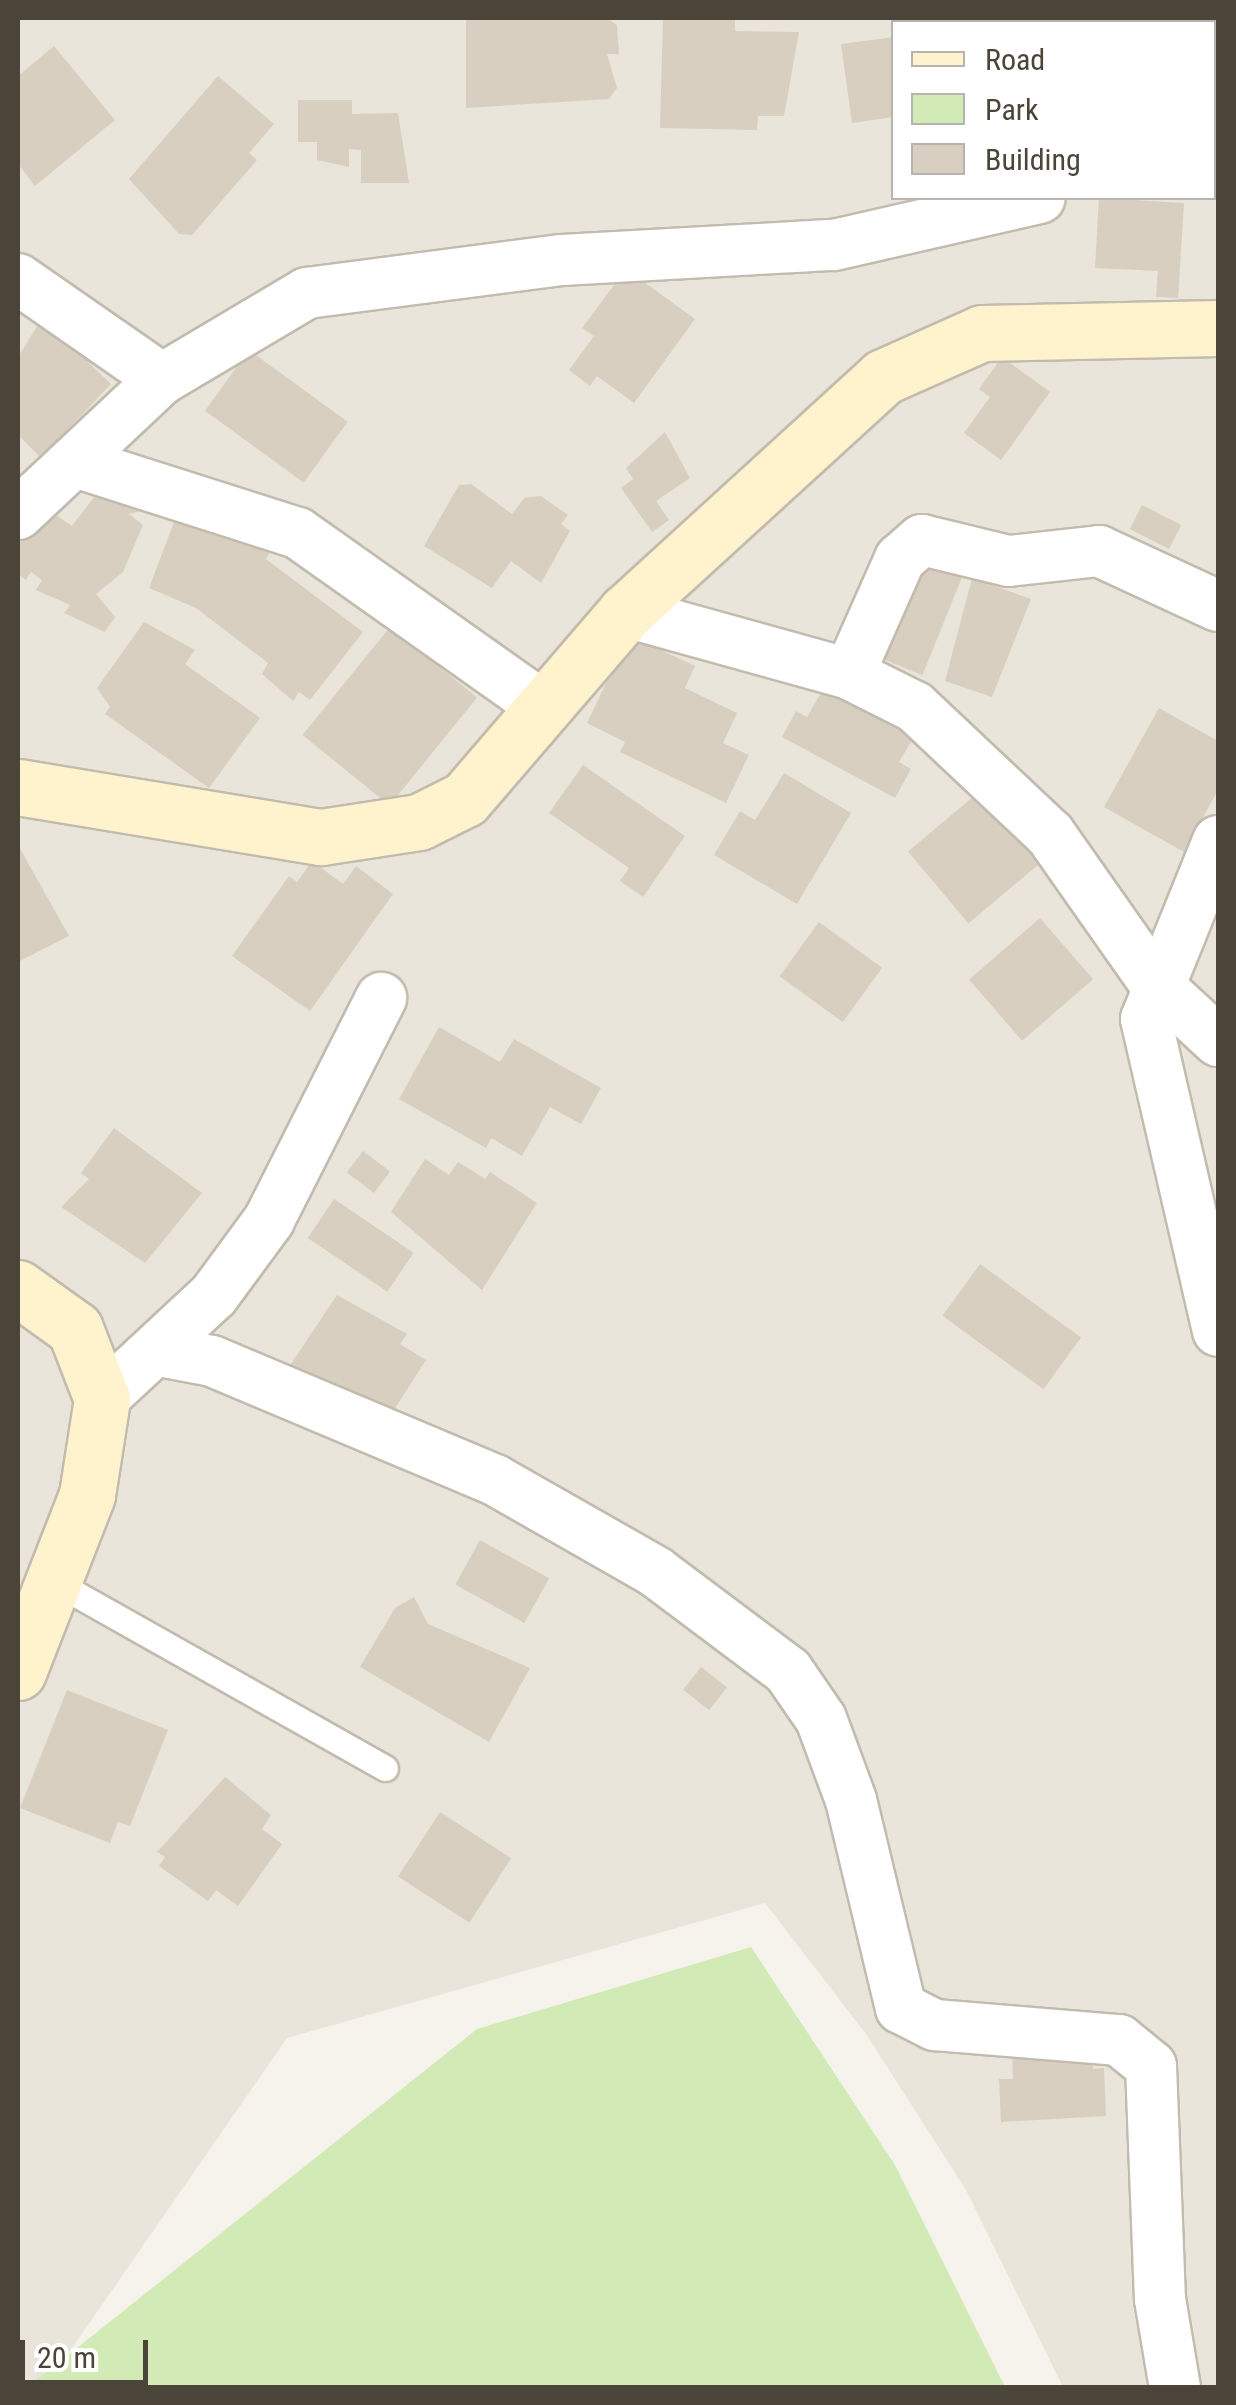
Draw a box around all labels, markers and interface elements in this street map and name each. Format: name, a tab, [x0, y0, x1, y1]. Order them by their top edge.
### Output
legend	[891, 20, 1216, 200]
text: Road	[985, 42, 1045, 77]
text: Park	[985, 92, 1039, 127]
text: Building	[985, 142, 1081, 177]
scale bar	[25, 2320, 152, 2382]
text: 20 m	[37, 2340, 96, 2375]

